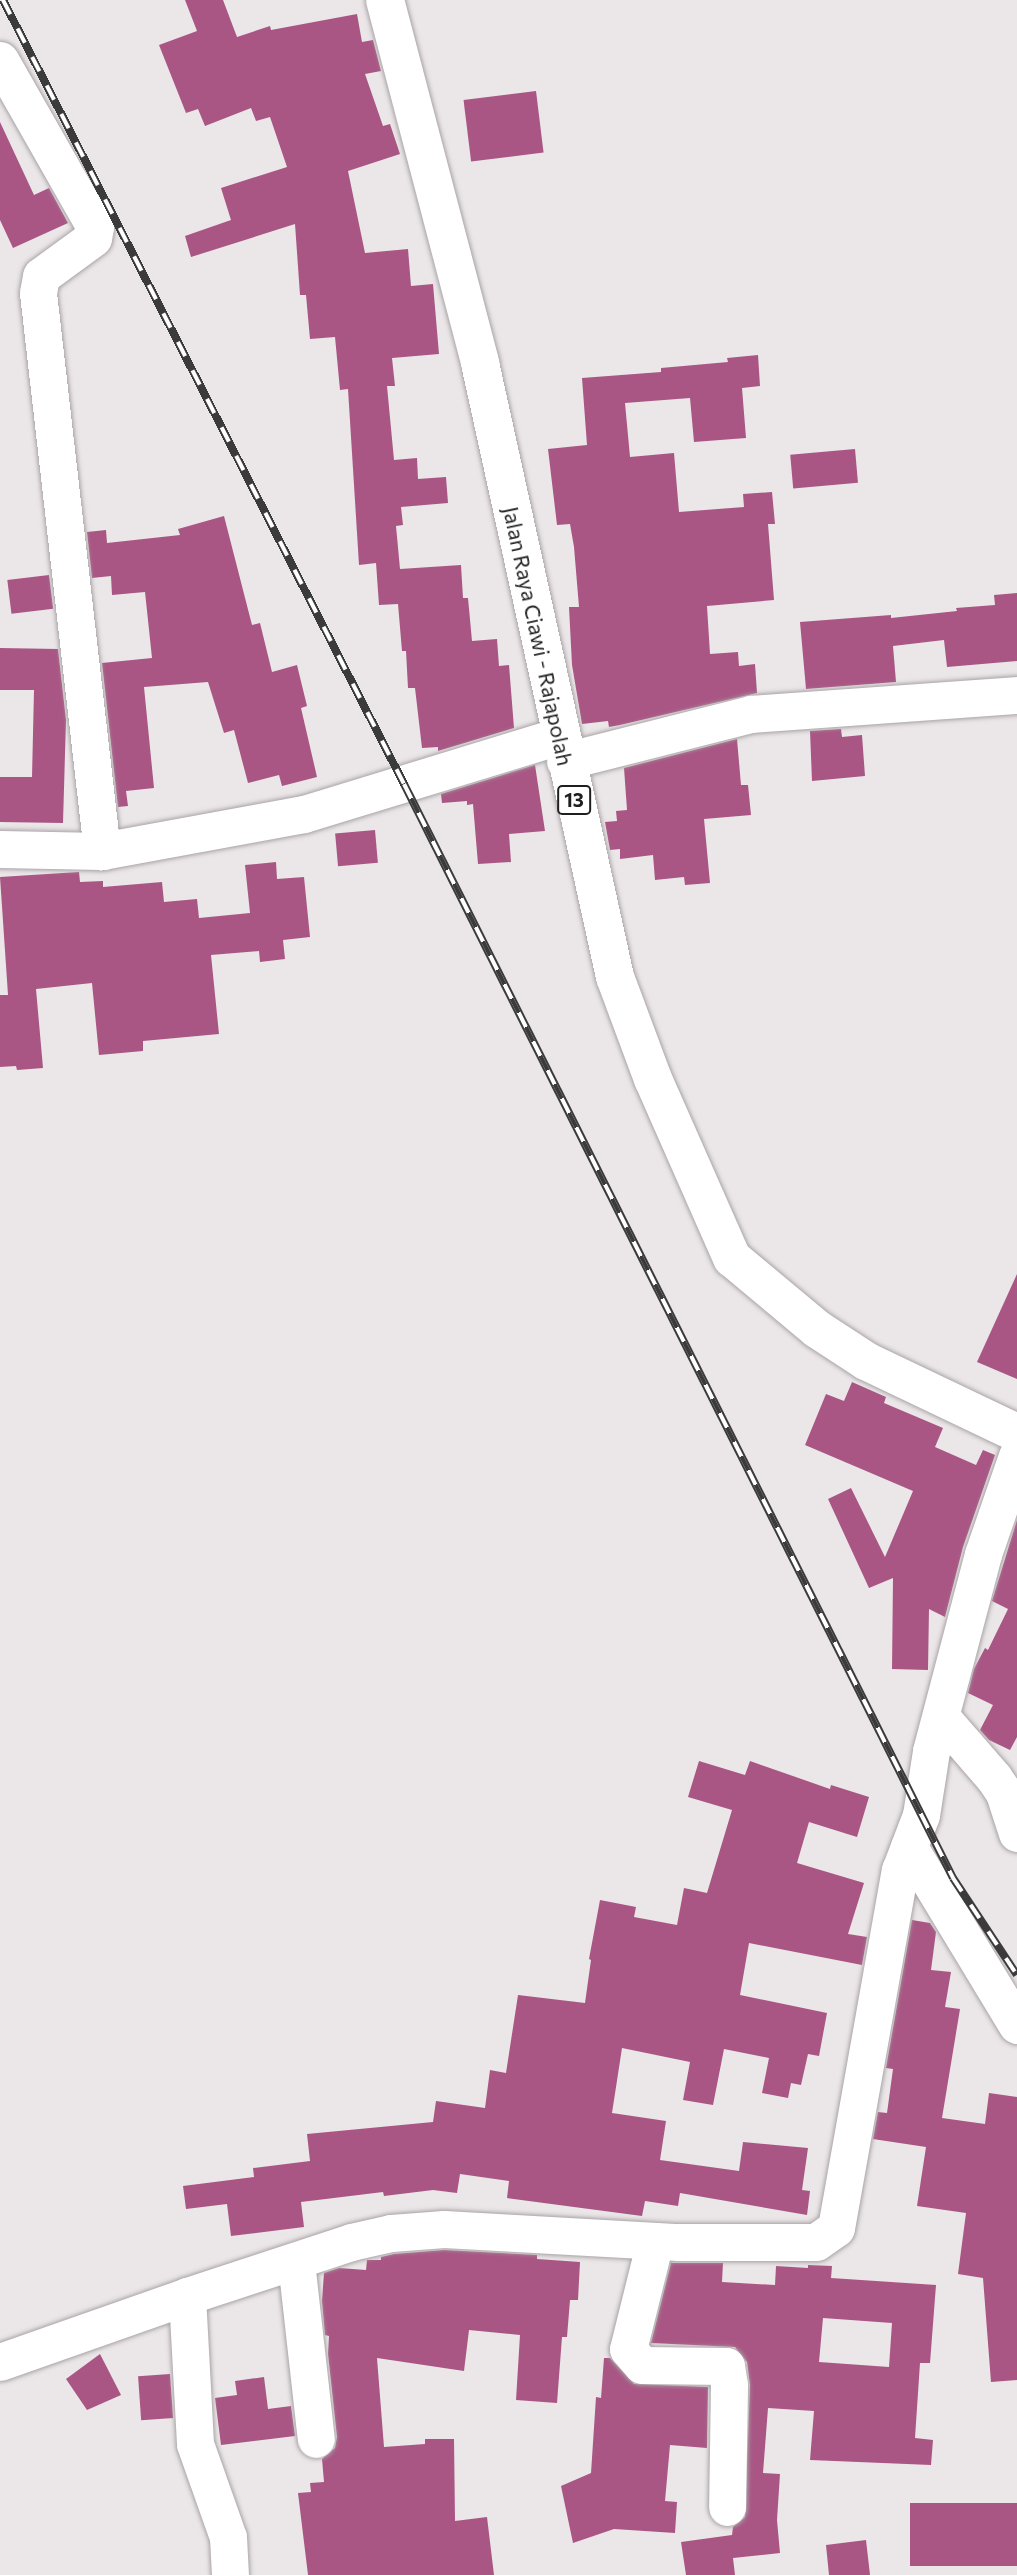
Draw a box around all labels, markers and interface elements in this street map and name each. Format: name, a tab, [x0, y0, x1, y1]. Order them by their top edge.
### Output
street label: Jalan Raya Ciawi - Rajapolah	[498, 504, 578, 768]
road number: 13	[556, 785, 592, 816]

